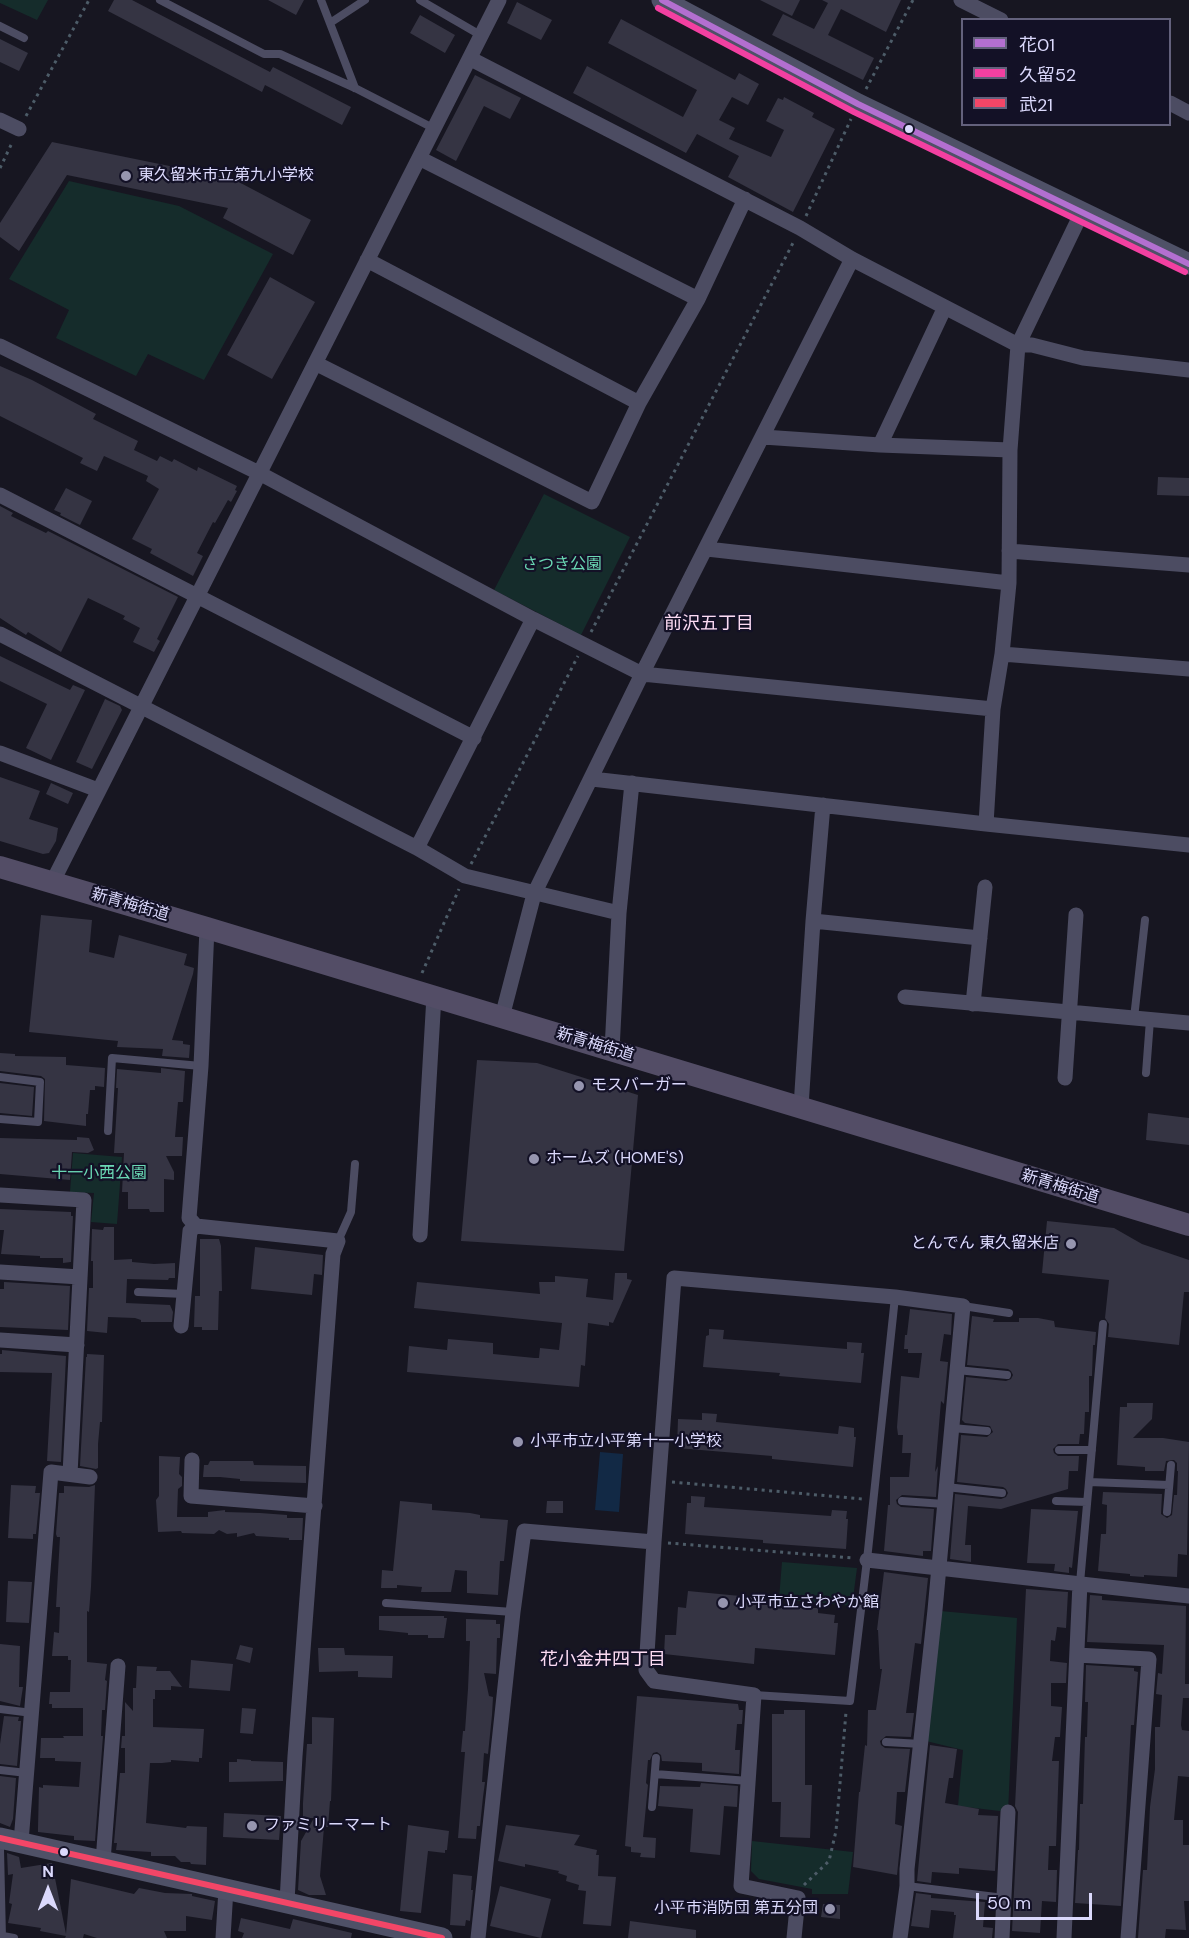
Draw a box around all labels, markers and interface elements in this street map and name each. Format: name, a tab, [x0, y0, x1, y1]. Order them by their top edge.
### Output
legend	[961, 18, 1171, 126]
text: 花01	[1019, 33, 1055, 57]
text: 久留52	[1019, 63, 1076, 87]
text: 武21	[1019, 93, 1053, 117]
unlabelled marker	[903, 123, 915, 135]
place label: 東久留米市立第九小学校	[138, 166, 314, 186]
marker: 東久留米市立第九小学校	[119, 169, 133, 183]
park label: さつき公園	[522, 555, 602, 575]
district label: 前沢五丁目	[664, 613, 754, 635]
street label: 新青梅街道	[89, 885, 171, 925]
street label: 新青梅街道	[554, 1024, 636, 1066]
place label: モスバーガー	[591, 1076, 687, 1096]
marker: モスバーガー	[572, 1079, 586, 1093]
place label: ホームズ (HOME'S)	[546, 1149, 684, 1169]
marker: ホームズ (HOME'S)	[527, 1152, 541, 1166]
park label: 十一小西公園	[51, 1164, 147, 1184]
street label: 新青梅街道	[1019, 1166, 1101, 1208]
place label: とんでん 東久留米店	[911, 1234, 1059, 1254]
marker: とんでん 東久留米店	[1064, 1237, 1078, 1251]
place label: 小平市立小平第十一小学校	[530, 1432, 722, 1452]
marker: 小平市立小平第十一小学校	[511, 1435, 525, 1449]
place label: 小平市立さわやか館	[735, 1593, 879, 1613]
marker: 小平市立さわやか館	[716, 1596, 730, 1610]
district label: 花小金井四丁目	[540, 1649, 666, 1671]
place label: ファミリーマート	[264, 1816, 392, 1836]
marker: ファミリーマート	[245, 1819, 259, 1833]
unlabelled marker	[58, 1846, 70, 1858]
north arrow	[18, 1860, 78, 1920]
text: N	[42, 1861, 54, 1882]
scale bar	[979, 1881, 1094, 1919]
text: 50 m	[987, 1891, 1031, 1915]
place label: 小平市消防団 第五分団	[654, 1899, 818, 1919]
marker: 小平市消防団 第五分団	[823, 1902, 837, 1916]

